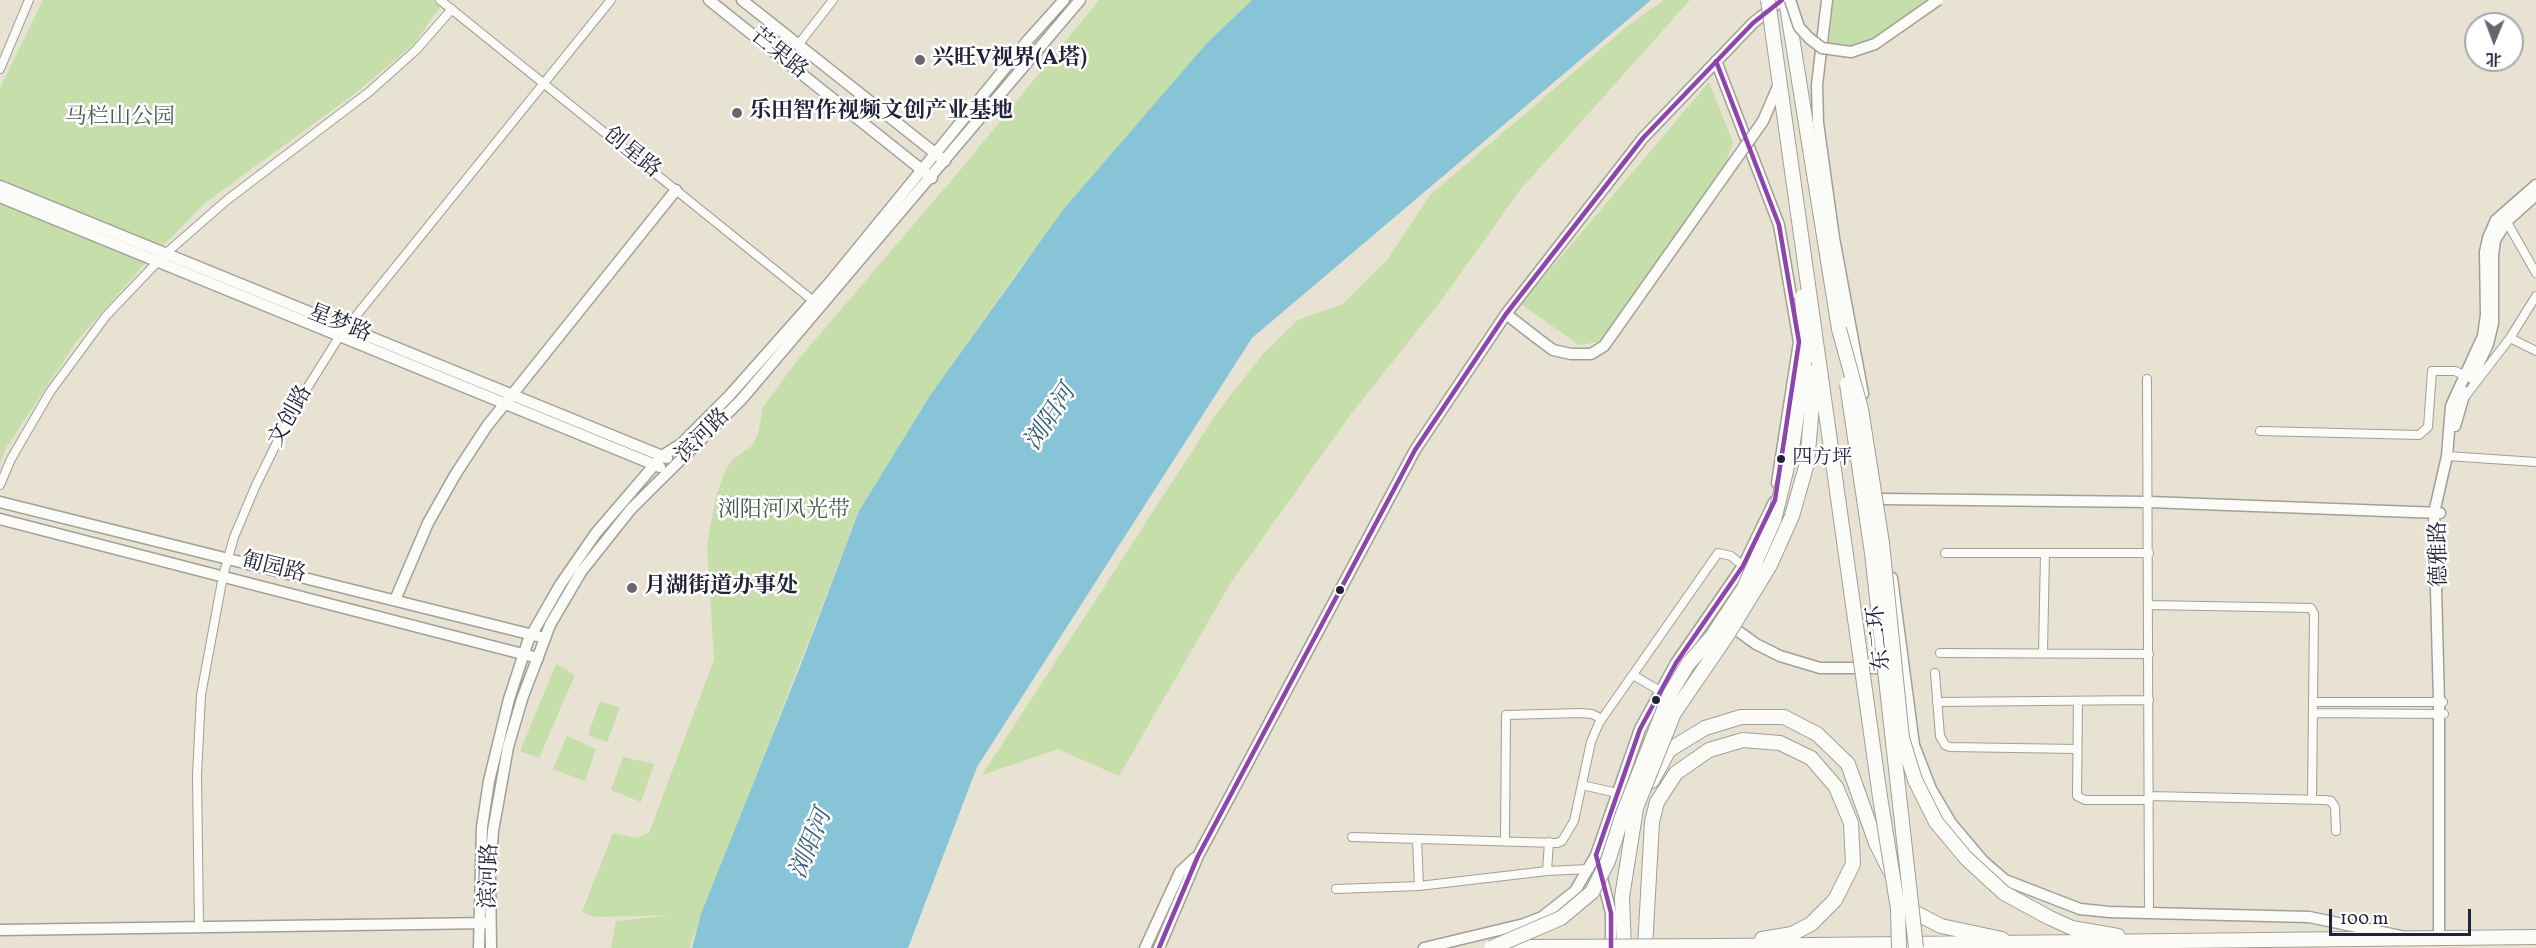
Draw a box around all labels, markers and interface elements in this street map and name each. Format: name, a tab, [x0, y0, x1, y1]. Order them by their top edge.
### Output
north arrow	[2464, 12, 2524, 72]
street label: 芒果路	[744, 24, 812, 86]
place label: 兴旺V视界(A塔)	[932, 47, 1087, 73]
text: 北	[2486, 47, 2502, 69]
marker: 兴旺V视界(A塔)	[913, 53, 927, 67]
place label: 乐田智作视频文创产业基地	[749, 100, 1013, 126]
park label: 马栏山公园	[65, 106, 175, 132]
marker: 乐田智作视频文创产业基地	[730, 106, 744, 120]
street label: 创星路	[597, 123, 665, 185]
street label: 星梦路	[303, 300, 375, 350]
water label: 浏阳河	[1020, 381, 1084, 457]
street label: 文创路	[264, 382, 320, 452]
street label: 滨河路	[671, 404, 737, 470]
place label: 四方坪	[1792, 447, 1852, 471]
marker: 四方坪	[1775, 453, 1787, 465]
park label: 浏阳河风光带	[718, 499, 850, 525]
street label: 德雅路	[2427, 521, 2455, 587]
street label: 匍园路	[238, 548, 308, 590]
place label: 月湖街道办事处	[644, 575, 798, 601]
marker: 月湖街道办事处	[625, 581, 639, 595]
unlabelled marker	[1334, 584, 1346, 596]
street label: 东二环	[1864, 604, 1898, 672]
unlabelled marker	[1650, 694, 1662, 706]
water label: 浏阳河	[786, 806, 840, 884]
street label: 滨河路	[477, 843, 505, 909]
scale bar	[2332, 897, 2474, 935]
text: 100 m	[2340, 907, 2389, 932]

